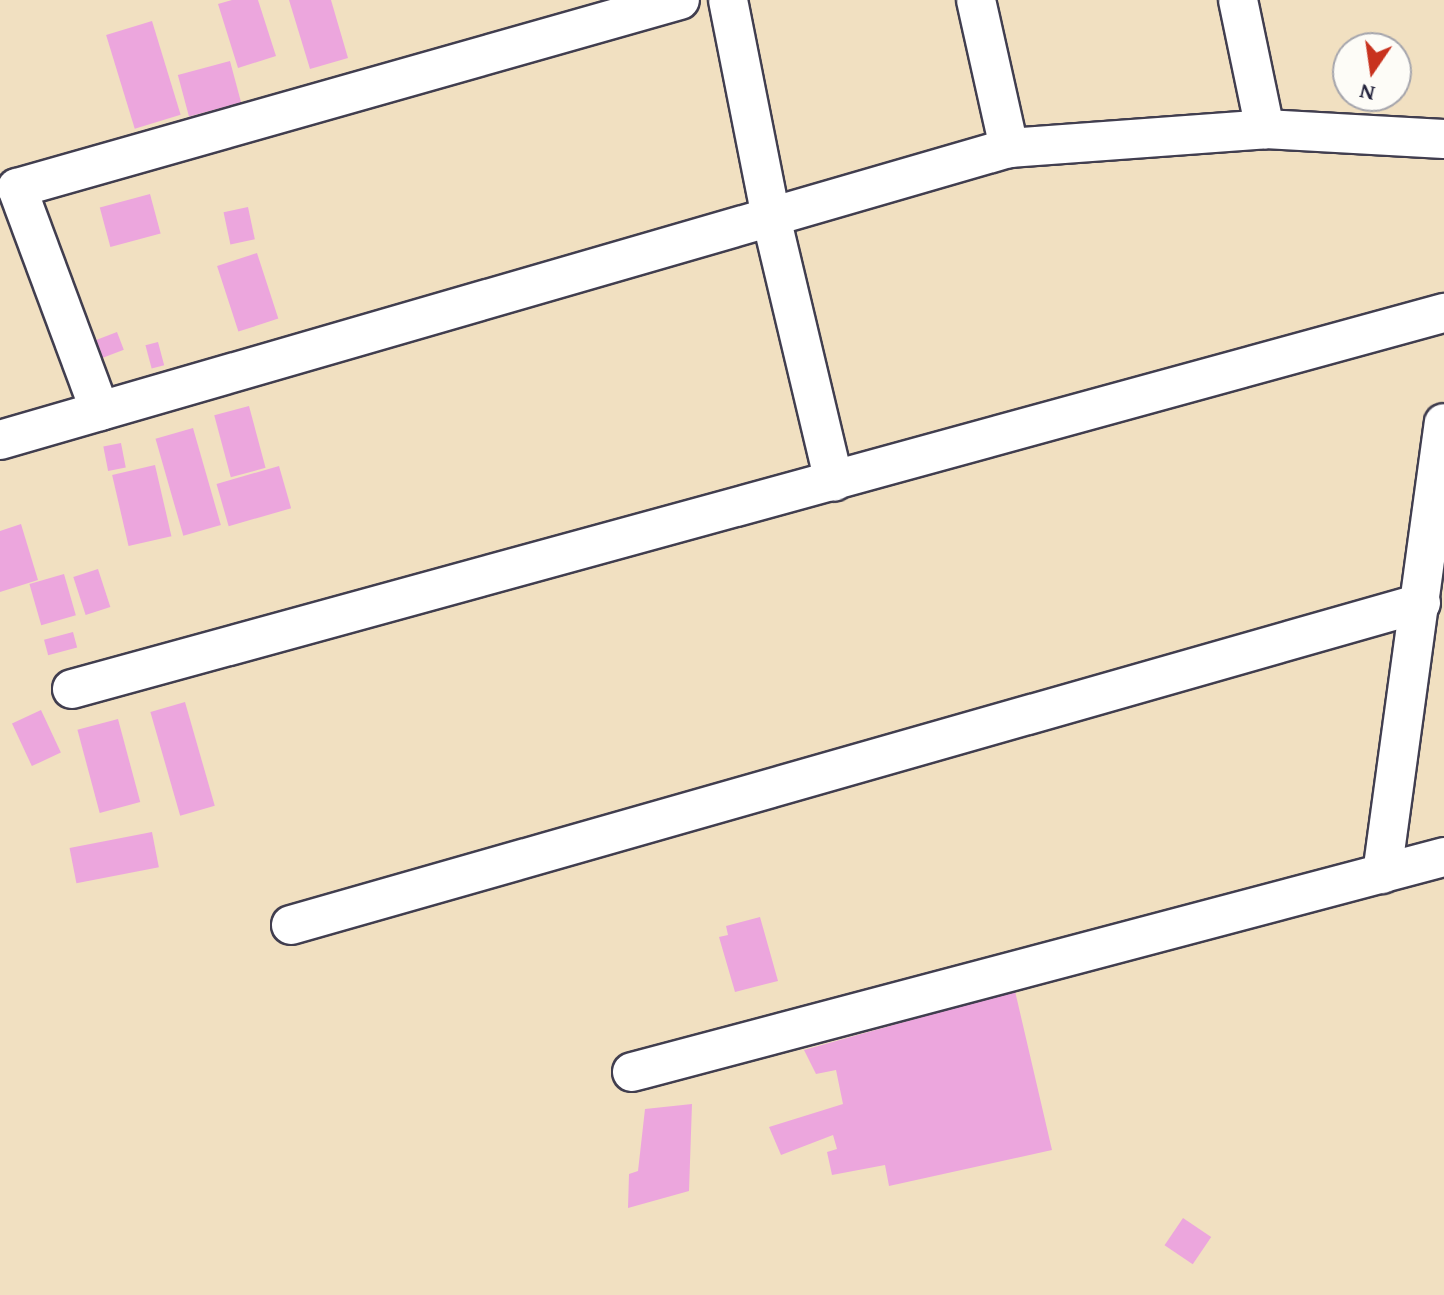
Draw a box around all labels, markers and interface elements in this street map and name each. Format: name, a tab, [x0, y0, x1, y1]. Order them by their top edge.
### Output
north arrow	[1332, 32, 1412, 112]
text: N	[1356, 76, 1378, 111]

